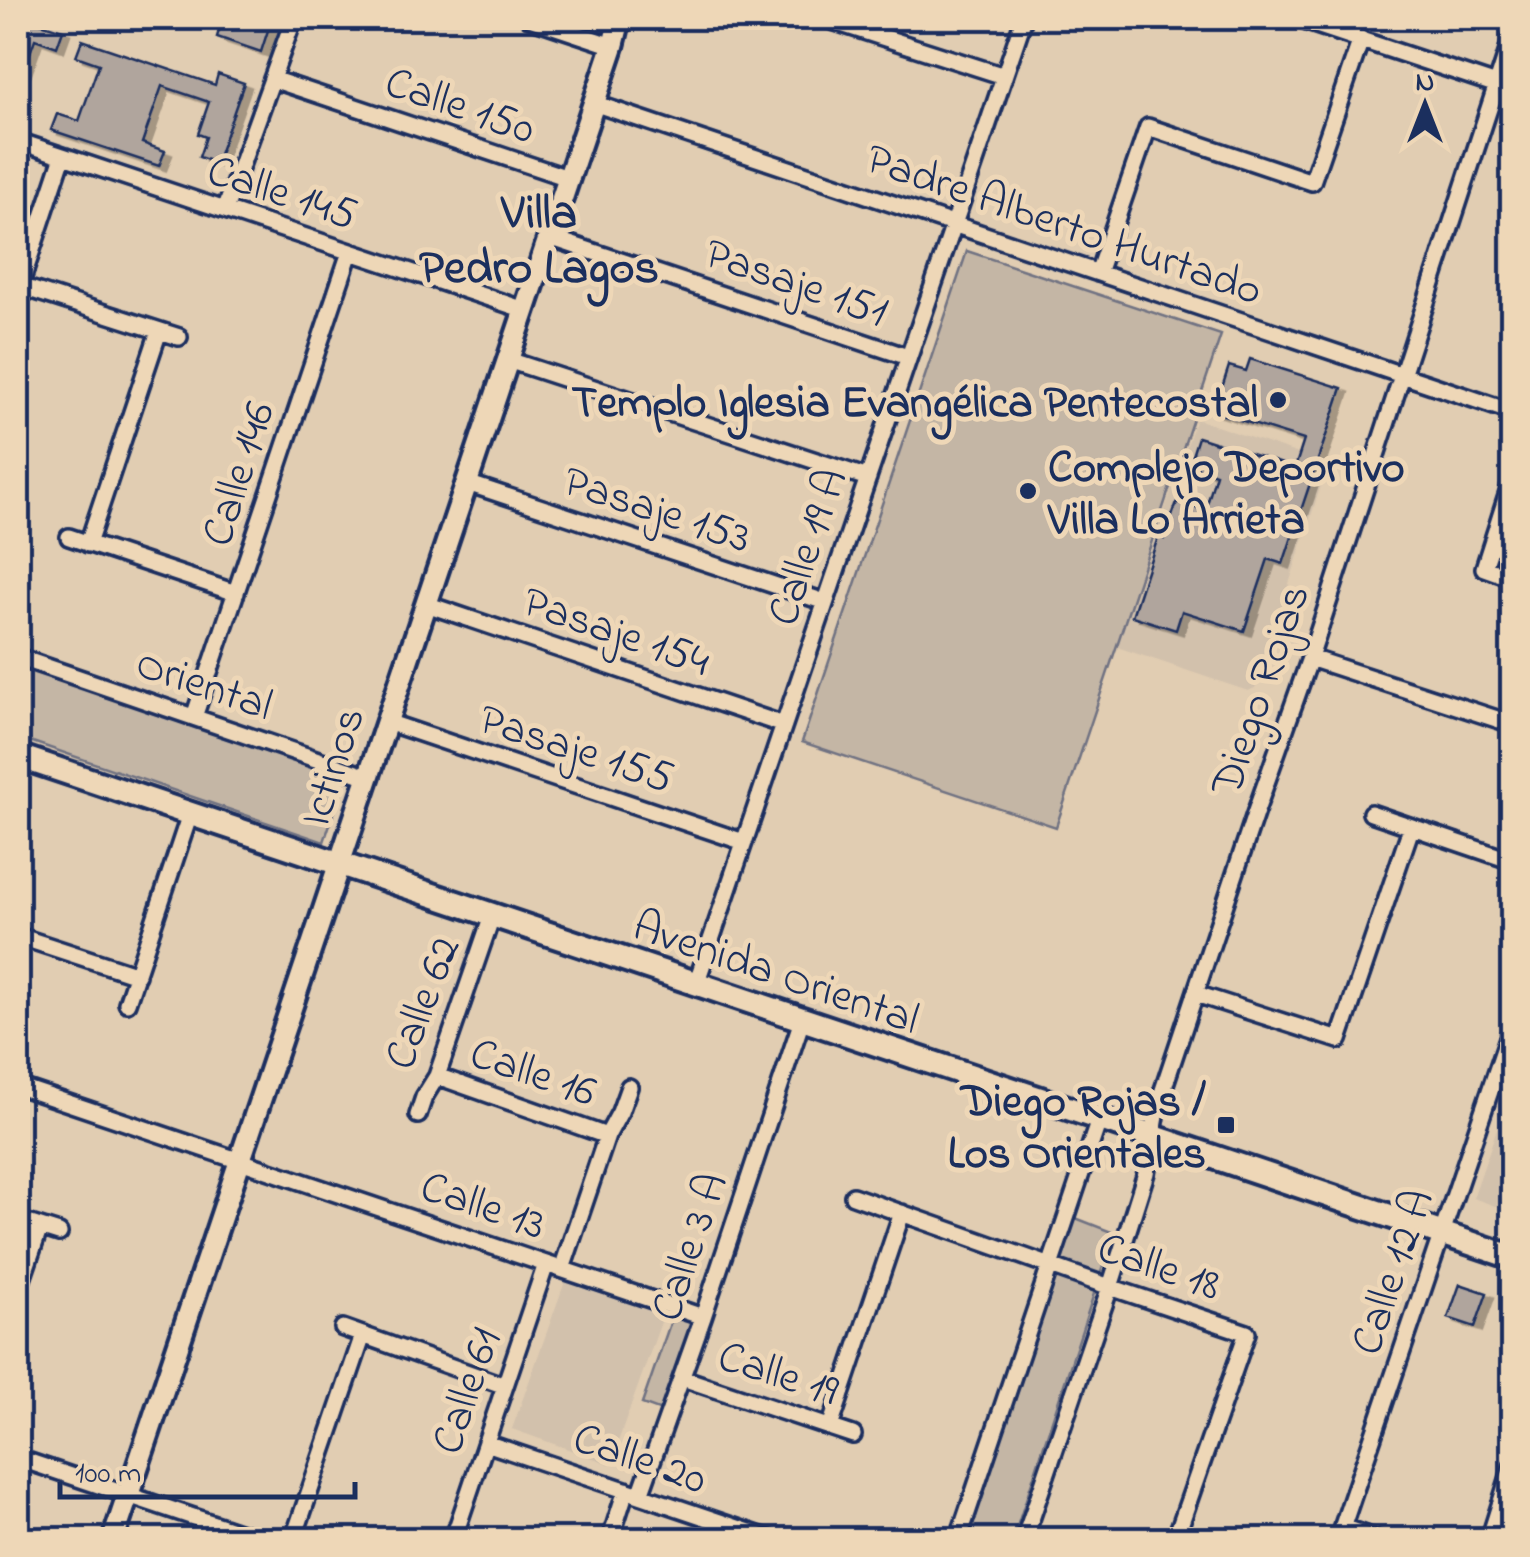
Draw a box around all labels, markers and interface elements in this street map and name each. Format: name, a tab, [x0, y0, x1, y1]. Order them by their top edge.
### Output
street label: Calle 150	[375, 51, 543, 164]
north arrow	[1375, 55, 1475, 155]
text: N	[1416, 63, 1434, 104]
street label: Padre Alberto Hurtado	[856, 128, 1270, 325]
street label: Calle 145	[198, 140, 365, 250]
district label: Villa Pedro Lagos	[419, 180, 659, 307]
street label: Pasaje 151	[695, 223, 896, 347]
place label: Templo Iglesia Evangélica Pentecostal	[572, 372, 1258, 440]
marker: Templo Iglesia Evangélica Pentecostal	[1267, 389, 1289, 411]
street label: Calle 146	[186, 394, 295, 555]
place label: Complejo Deportivo Villa Lo Arrieta	[1047, 437, 1405, 555]
street label: Pasaje 153	[554, 450, 759, 573]
street label: Calle 19 A	[752, 460, 867, 635]
marker: Complejo Deportivo Villa Lo Arrieta	[1017, 480, 1039, 502]
street label: Pasaje 154	[513, 571, 718, 696]
street label: Diego Rojas	[1195, 576, 1331, 807]
street label: Oriental	[126, 633, 281, 741]
street label: Pasaje 155	[470, 688, 681, 813]
street label: Ictinos	[284, 699, 385, 836]
street label: Avenida Oriental	[623, 895, 927, 1055]
street label: Calle 62	[369, 928, 480, 1080]
street label: Calle 16	[460, 1022, 604, 1127]
place label: Diego Rojas / Los Orientales	[948, 1071, 1206, 1189]
marker: Diego Rojas / Los Orientales	[1215, 1114, 1237, 1136]
street label: Calle 13	[411, 1156, 554, 1260]
street label: Calle 3 A	[636, 1165, 748, 1331]
street label: Calle 12 A	[1336, 1181, 1454, 1364]
street label: Calle 18	[1088, 1217, 1229, 1321]
street label: Calle 61	[416, 1320, 521, 1464]
street label: Calle 19	[709, 1325, 847, 1426]
street label: Calle 20	[564, 1407, 715, 1514]
scale bar	[60, 1437, 355, 1499]
text: 100 m	[75, 1453, 141, 1497]

